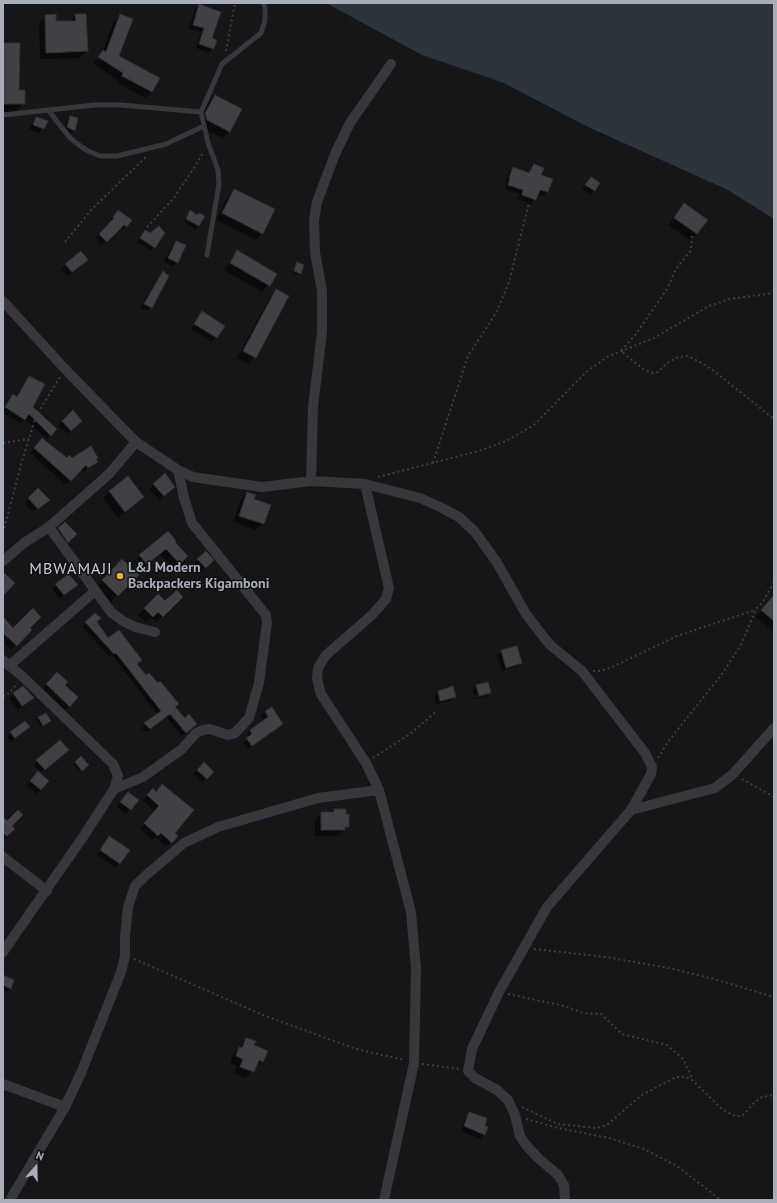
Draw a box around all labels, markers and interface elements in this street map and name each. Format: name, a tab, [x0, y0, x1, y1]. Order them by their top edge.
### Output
district label: MBWAMAJI	[29, 559, 113, 579]
place label: L&J Modern Backpackers Kigamboni	[128, 560, 269, 592]
marker: L&J Modern Backpackers Kigamboni	[115, 571, 125, 581]
north arrow	[16, 1147, 56, 1187]
text: N	[34, 1148, 46, 1164]

